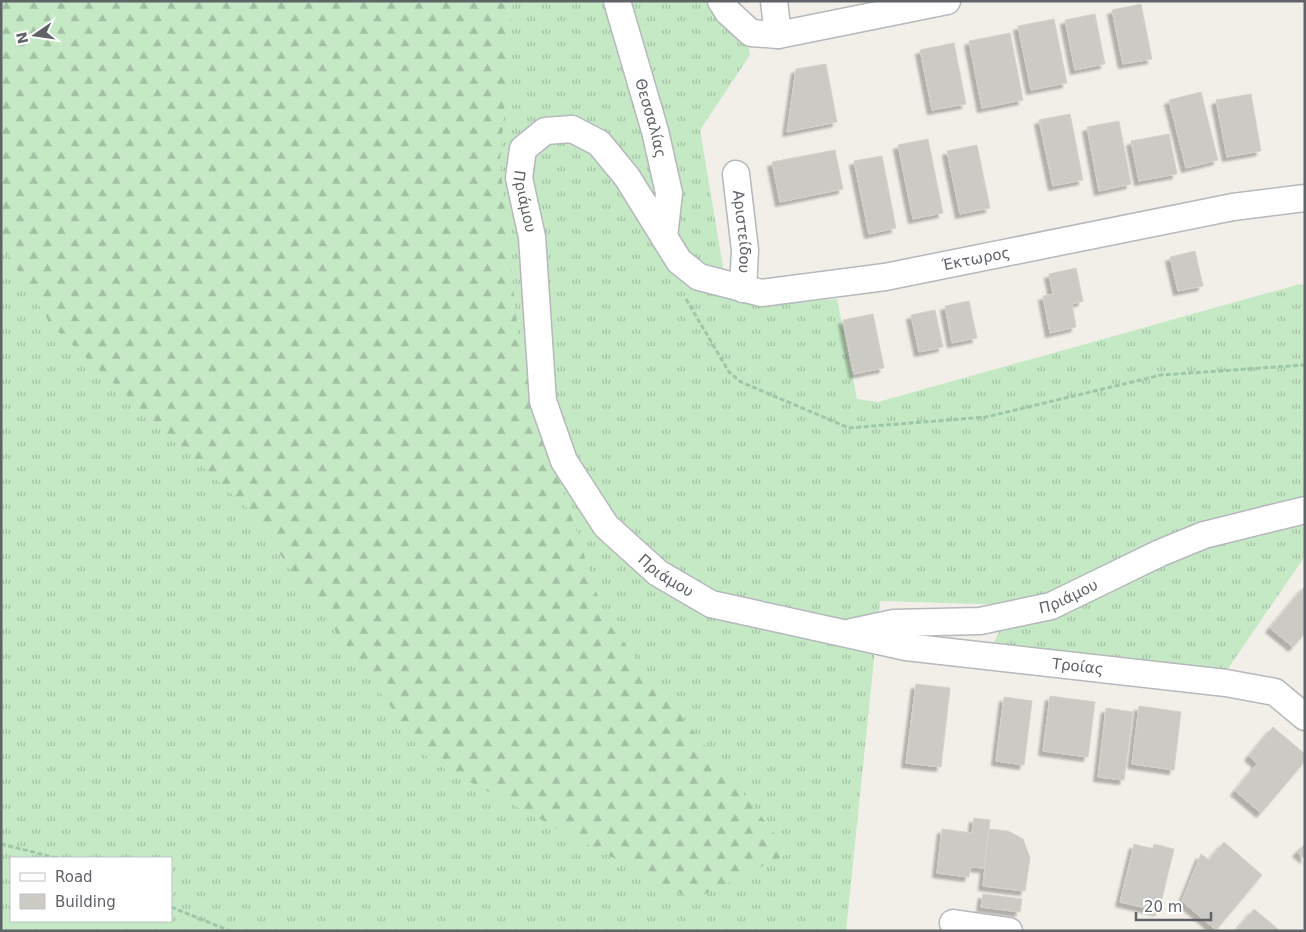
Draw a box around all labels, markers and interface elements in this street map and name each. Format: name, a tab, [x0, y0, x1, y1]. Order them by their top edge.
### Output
north arrow	[10, 10, 60, 60]
text: N	[13, 30, 31, 45]
street label: Θεσσαλίας	[631, 76, 670, 160]
street label: Πριάμου	[510, 169, 540, 234]
street label: Αριστείδου	[729, 189, 754, 274]
street label: Έκτωρος	[939, 244, 1012, 275]
street label: Πριάμου	[634, 550, 697, 601]
street label: Πριάμου	[1037, 576, 1101, 617]
street label: Τροίας	[1050, 654, 1104, 678]
legend	[10, 857, 172, 922]
text: Road	[55, 868, 93, 886]
scale bar	[1136, 890, 1211, 922]
text: Building	[55, 893, 116, 911]
text: 20 m	[1144, 898, 1182, 916]

